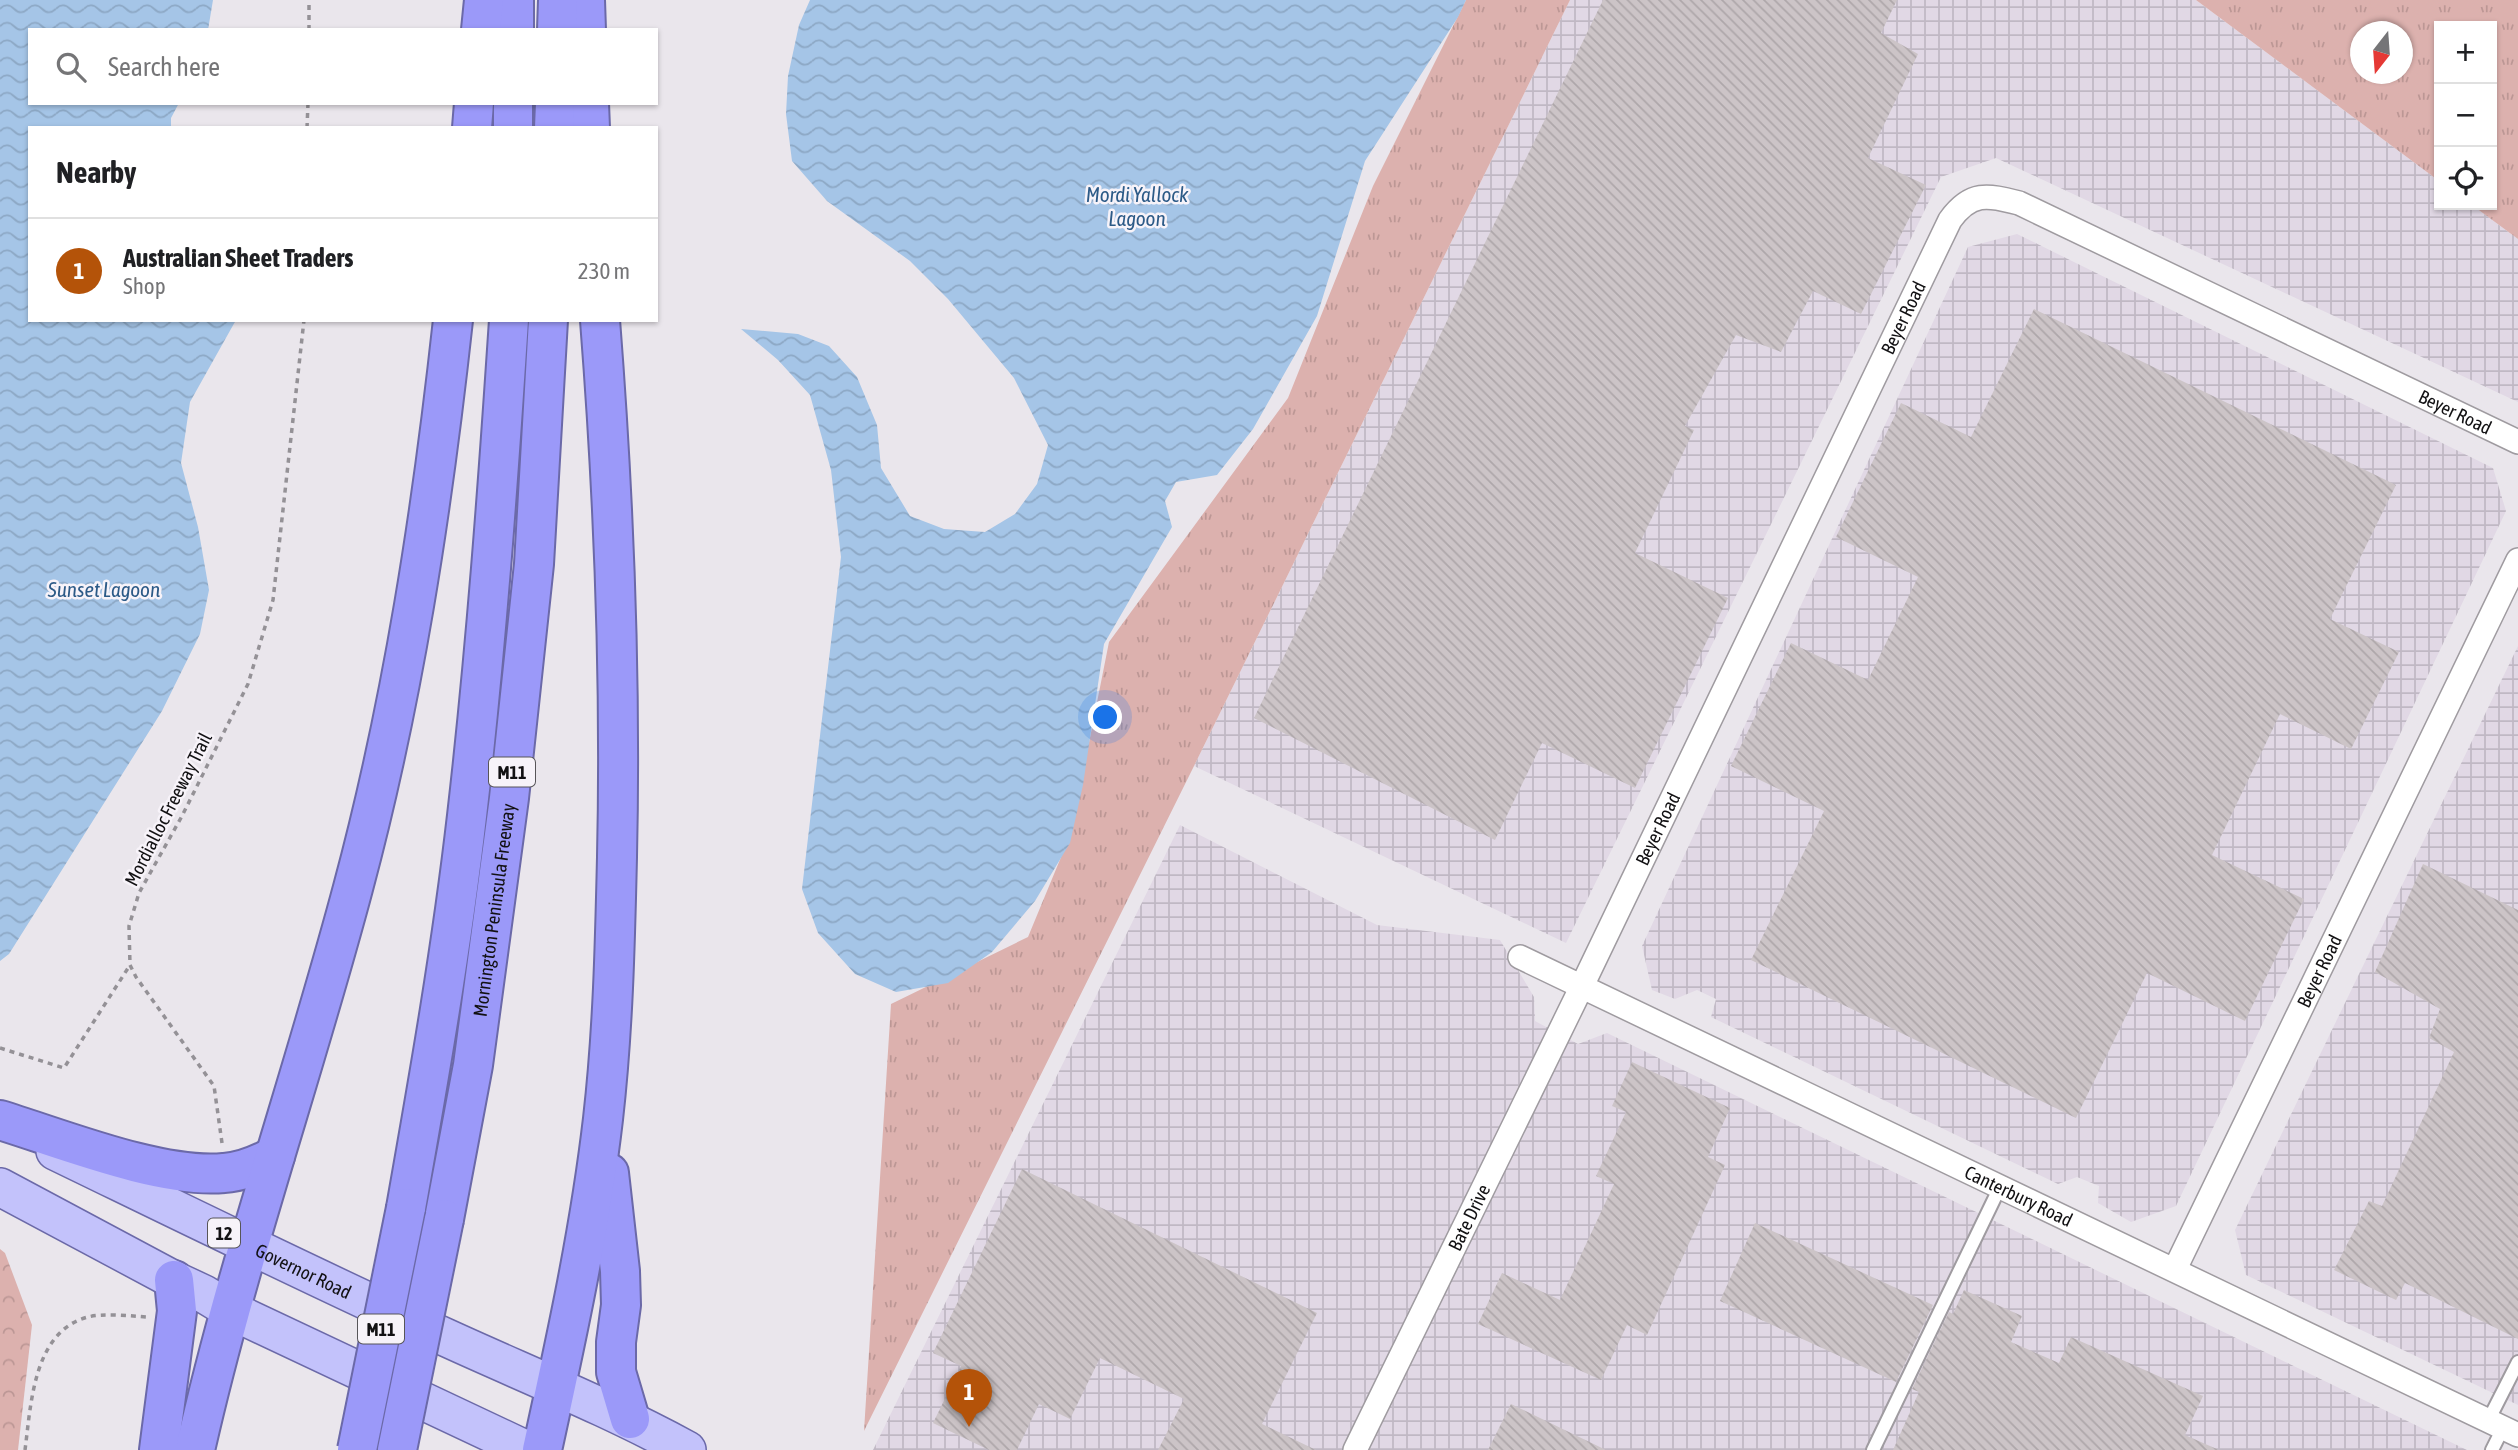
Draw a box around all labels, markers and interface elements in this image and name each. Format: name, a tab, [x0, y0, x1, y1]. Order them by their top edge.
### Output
north arrow	[2350, 21, 2413, 84]
map controls	[2434, 21, 2497, 210]
button: +	[2434, 21, 2497, 84]
search box	[28, 28, 658, 105]
icon: search	[52, 48, 90, 86]
text: Search here	[108, 52, 220, 82]
button: −	[2434, 84, 2497, 147]
button: locate	[2434, 147, 2497, 210]
text: Nearby	[56, 155, 136, 189]
water label: Mordi Yallock Lagoon	[1086, 182, 1189, 230]
text: Australian Sheet Traders	[123, 243, 353, 273]
text: 1	[74, 258, 84, 284]
text: 230 m	[578, 258, 630, 284]
text: Shop	[123, 273, 166, 299]
street label: Beyer Road	[1876, 278, 1930, 358]
street label: Beyer Road	[2415, 385, 2495, 439]
water label: Sunset Lagoon	[47, 577, 160, 601]
your location	[1088, 700, 1122, 734]
street label: Mordialloc Freeway Trail	[120, 729, 216, 889]
road number: M11	[489, 758, 535, 786]
street label: Beyer Road	[1631, 789, 1684, 869]
street label: Mornington Peninsula Freeway	[469, 802, 519, 1018]
street label: Beyer Road	[2292, 931, 2346, 1011]
street label: Canterbury Road	[1961, 1161, 2076, 1231]
street label: Bate Drive	[1443, 1180, 1494, 1254]
road number: 12	[208, 1218, 240, 1248]
street label: Governor Road	[252, 1239, 355, 1303]
road number: M11	[358, 1314, 404, 1344]
pin: 1	[946, 1369, 992, 1427]

